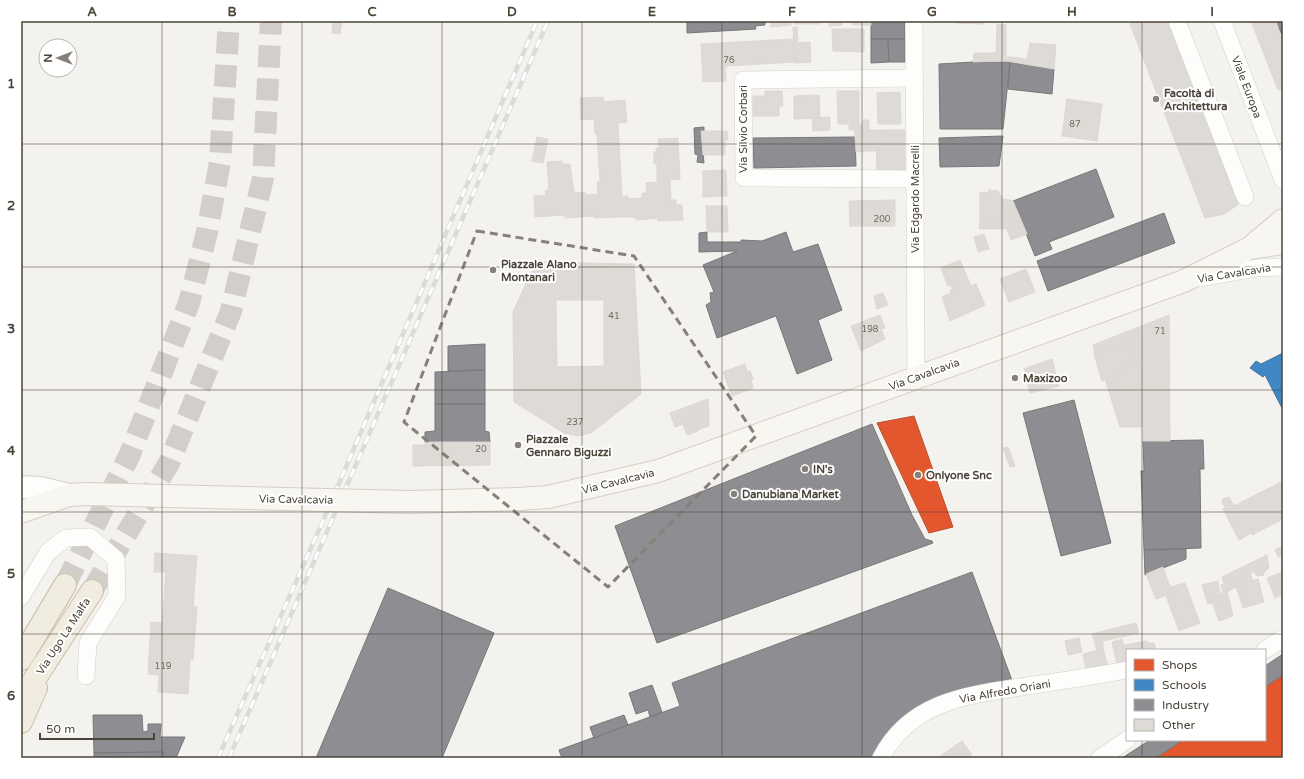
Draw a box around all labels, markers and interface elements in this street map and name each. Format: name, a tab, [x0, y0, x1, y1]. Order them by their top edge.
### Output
text: A	[87, 4, 97, 20]
text: B	[227, 4, 237, 20]
text: C	[367, 4, 377, 20]
text: D	[507, 4, 517, 20]
text: E	[648, 4, 656, 20]
text: F	[788, 4, 796, 20]
text: G	[927, 4, 937, 20]
text: H	[1067, 4, 1077, 20]
text: I	[1210, 4, 1214, 20]
north arrow	[38, 38, 78, 78]
text: N	[42, 54, 55, 62]
street label: Viale Europa	[1229, 54, 1264, 120]
house number: 76	[723, 55, 735, 66]
text: 1	[7, 76, 15, 92]
street label: Via Silvio Corbari	[737, 85, 750, 173]
place label: Facoltà di Architettura	[1164, 87, 1227, 113]
marker: Facoltà di Architettura	[1151, 94, 1161, 104]
house number: 87	[1069, 119, 1081, 130]
street label: Via Edgardo Macrelli	[909, 145, 922, 253]
text: 2	[7, 198, 15, 214]
house number: 200	[874, 214, 891, 225]
place label: Piazzale Alano Montanari	[501, 258, 577, 284]
street label: Via Cavalcavia	[1196, 261, 1272, 286]
marker: Piazzale Alano Montanari	[488, 265, 498, 275]
house number: 41	[608, 311, 620, 322]
text: 3	[7, 321, 15, 337]
house number: 198	[862, 324, 879, 335]
house number: 71	[1154, 326, 1166, 337]
street label: Via Cavalcavia	[887, 356, 961, 393]
place label: Maxizoo	[1023, 372, 1068, 385]
marker: Maxizoo	[1010, 373, 1020, 383]
house number: 237	[567, 417, 584, 428]
place label: Piazzale Gennaro Biguzzi	[526, 433, 612, 460]
marker: Piazzale Gennaro Biguzzi	[513, 440, 523, 450]
text: 4	[7, 443, 16, 459]
house number: 20	[475, 444, 487, 455]
place label: IN's	[813, 463, 833, 476]
marker: IN's	[800, 464, 810, 474]
street label: Via Cavalcavia	[580, 466, 656, 497]
place label: Onlyone Snc	[926, 469, 992, 483]
marker: Onlyone Snc	[913, 470, 923, 480]
place label: Danubiana Market	[742, 488, 839, 501]
marker: Danubiana Market	[729, 489, 739, 499]
street label: Via Cavalcavia	[259, 492, 333, 507]
text: 5	[7, 566, 15, 582]
street label: Via Ugo La Malfa	[34, 595, 93, 677]
legend	[1126, 649, 1266, 741]
text: Shops	[1162, 658, 1197, 672]
house number: 119	[155, 661, 172, 672]
street label: Via Alfredo Oriani	[958, 677, 1052, 706]
text: Schools	[1162, 678, 1207, 692]
text: 6	[7, 688, 15, 704]
text: Industry	[1162, 698, 1209, 712]
scale bar	[40, 715, 154, 741]
text: Other	[1162, 718, 1195, 732]
text: 50 m	[46, 722, 75, 736]

